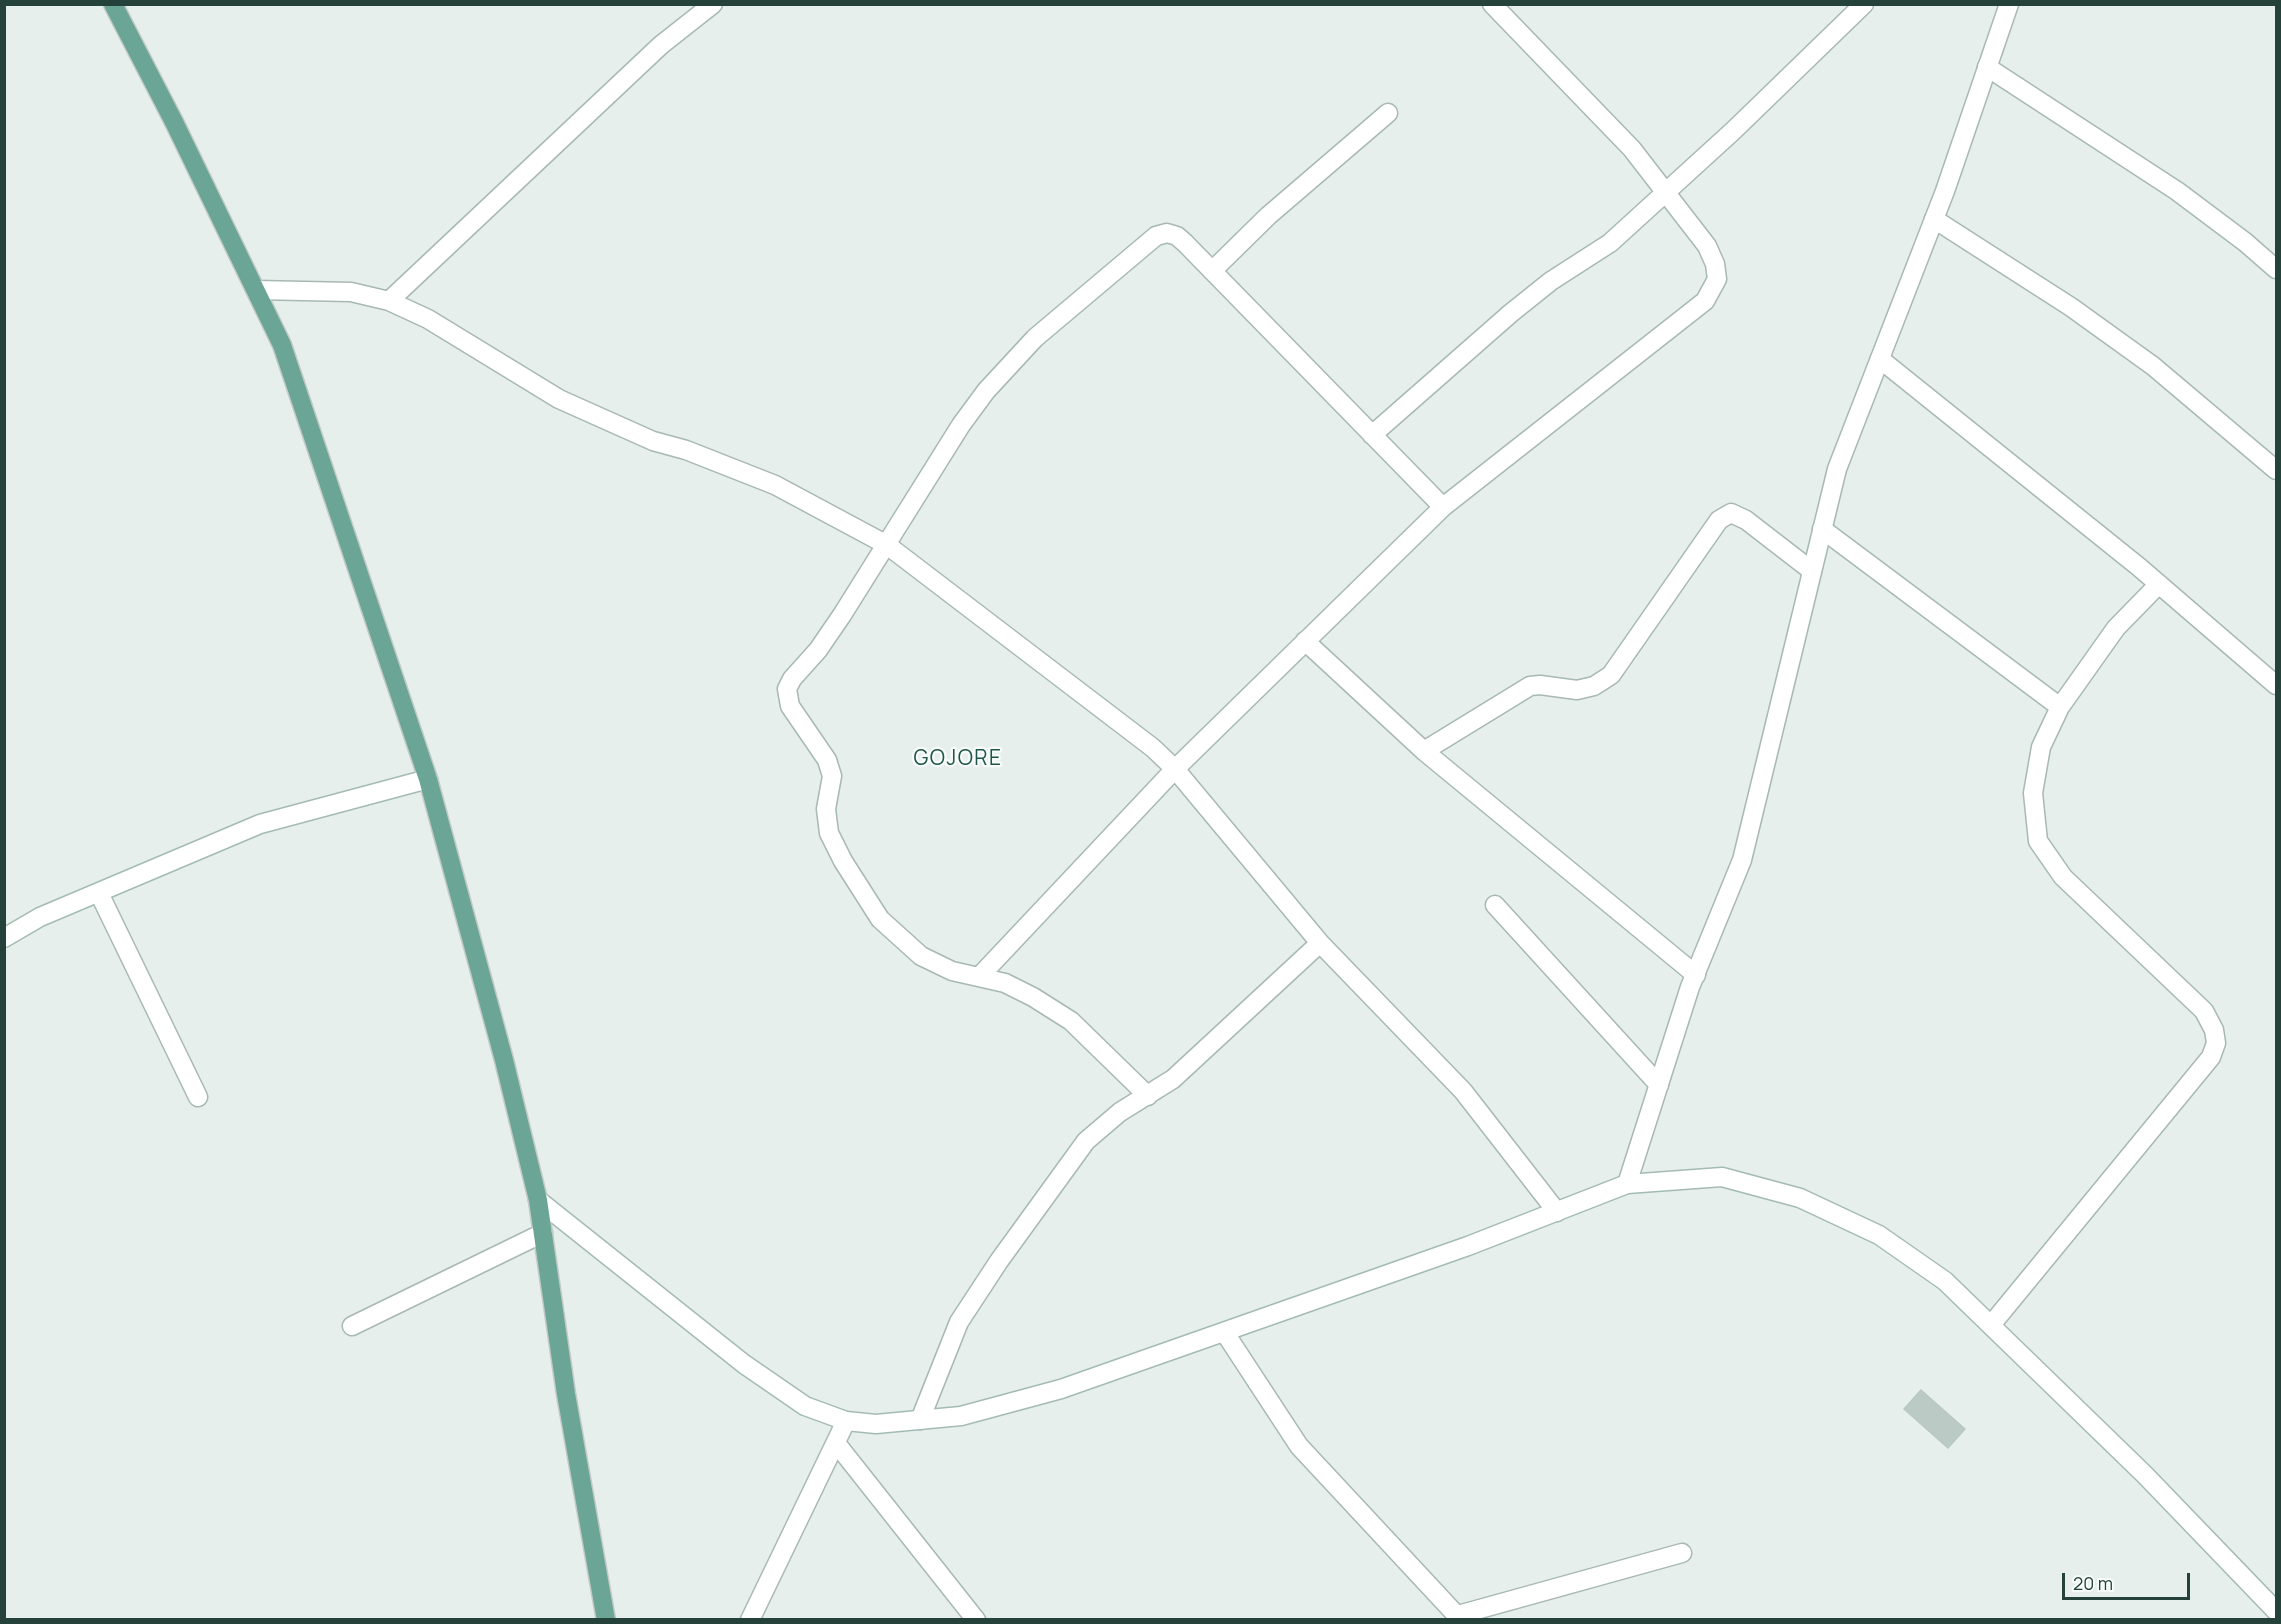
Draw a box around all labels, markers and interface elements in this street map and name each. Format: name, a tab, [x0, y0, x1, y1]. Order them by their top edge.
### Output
district label: GOJORE	[913, 746, 1003, 772]
scale bar	[2065, 1561, 2192, 1599]
text: 20 m	[2073, 1571, 2113, 1595]

